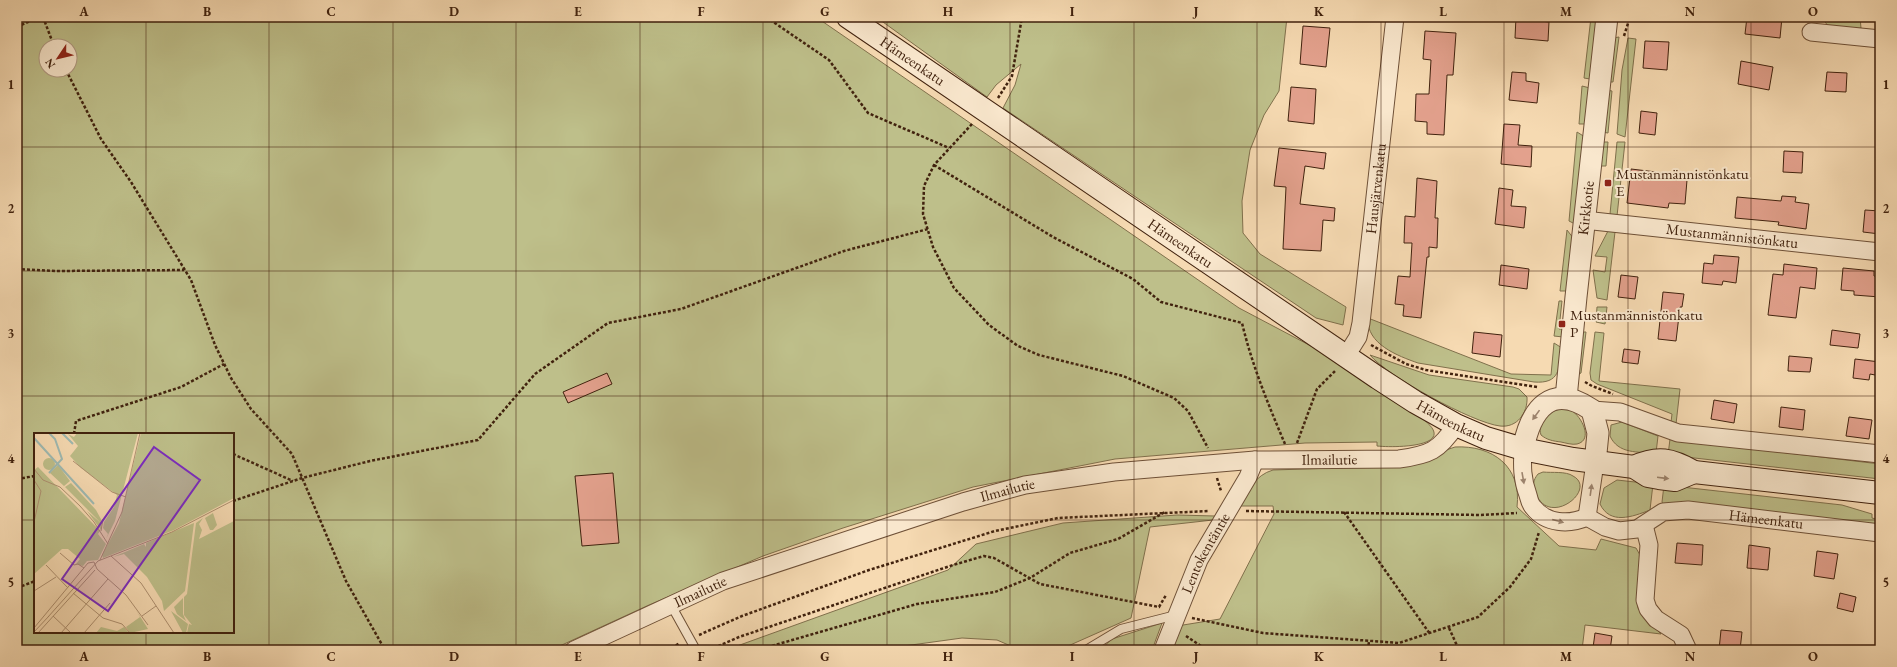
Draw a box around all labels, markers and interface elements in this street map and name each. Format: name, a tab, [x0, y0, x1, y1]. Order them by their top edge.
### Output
text: A	[78, 3, 89, 20]
text: B	[203, 3, 211, 20]
text: C	[326, 3, 336, 20]
text: D	[449, 3, 459, 20]
text: E	[574, 3, 582, 20]
text: F	[697, 3, 705, 20]
text: G	[820, 3, 830, 20]
text: H	[943, 3, 954, 20]
text: I	[1070, 3, 1075, 20]
text: J	[1192, 3, 1199, 20]
text: K	[1314, 3, 1325, 20]
text: L	[1439, 3, 1447, 20]
text: M	[1560, 3, 1572, 20]
text: N	[1685, 3, 1696, 20]
text: O	[1808, 3, 1818, 20]
street label: Hämeenkatu	[876, 32, 949, 90]
north arrow	[38, 38, 78, 78]
text: N	[41, 56, 58, 71]
text: 1	[8, 76, 15, 93]
text: 1	[1883, 76, 1890, 93]
street label: Hausjärvenkatu	[1361, 142, 1390, 235]
place label: Mustanmännistönkatu E	[1616, 164, 1749, 200]
marker: Mustanmännistönkatu E	[1603, 178, 1613, 188]
street label: Kirkkotie	[1573, 180, 1598, 236]
text: 2	[8, 200, 15, 217]
text: 2	[1883, 200, 1890, 217]
street label: Hämeenkatu	[1144, 214, 1217, 272]
street label: Mustanmännistönkatu	[1665, 219, 1799, 252]
place label: Mustanmännistönkatu P	[1570, 305, 1703, 341]
marker: Mustanmännistönkatu P	[1557, 319, 1567, 329]
text: 3	[8, 325, 15, 342]
text: 3	[1883, 325, 1890, 342]
street label: Hämeenkatu	[1413, 395, 1489, 446]
one-way arrow	[1532, 410, 1540, 420]
inset map	[34, 433, 234, 633]
street label: Ilmailutie	[1301, 449, 1358, 469]
text: 4	[8, 450, 15, 467]
text: 4	[1883, 450, 1890, 467]
one-way arrow	[1520, 472, 1526, 485]
street label: Ilmailutie	[978, 474, 1036, 506]
one-way arrow	[1657, 475, 1669, 481]
one-way arrow	[1588, 484, 1594, 496]
street label: Hämeenkatu	[1728, 505, 1805, 533]
street label: Lentokentäntie	[1177, 509, 1234, 596]
one-way arrow	[1553, 518, 1565, 524]
street label: Ilmailutie	[671, 571, 729, 611]
text: 5	[8, 574, 14, 591]
text: 5	[1883, 574, 1889, 591]
text: A	[78, 648, 89, 665]
text: B	[203, 648, 211, 665]
text: C	[326, 648, 336, 665]
text: D	[449, 648, 459, 665]
text: E	[574, 648, 582, 665]
text: F	[697, 648, 705, 665]
text: G	[820, 648, 830, 665]
text: H	[943, 648, 954, 665]
text: I	[1070, 648, 1075, 665]
text: J	[1192, 648, 1199, 665]
text: K	[1314, 648, 1325, 665]
text: L	[1439, 648, 1447, 665]
text: M	[1560, 648, 1572, 665]
text: N	[1685, 648, 1696, 665]
text: O	[1808, 648, 1818, 665]

